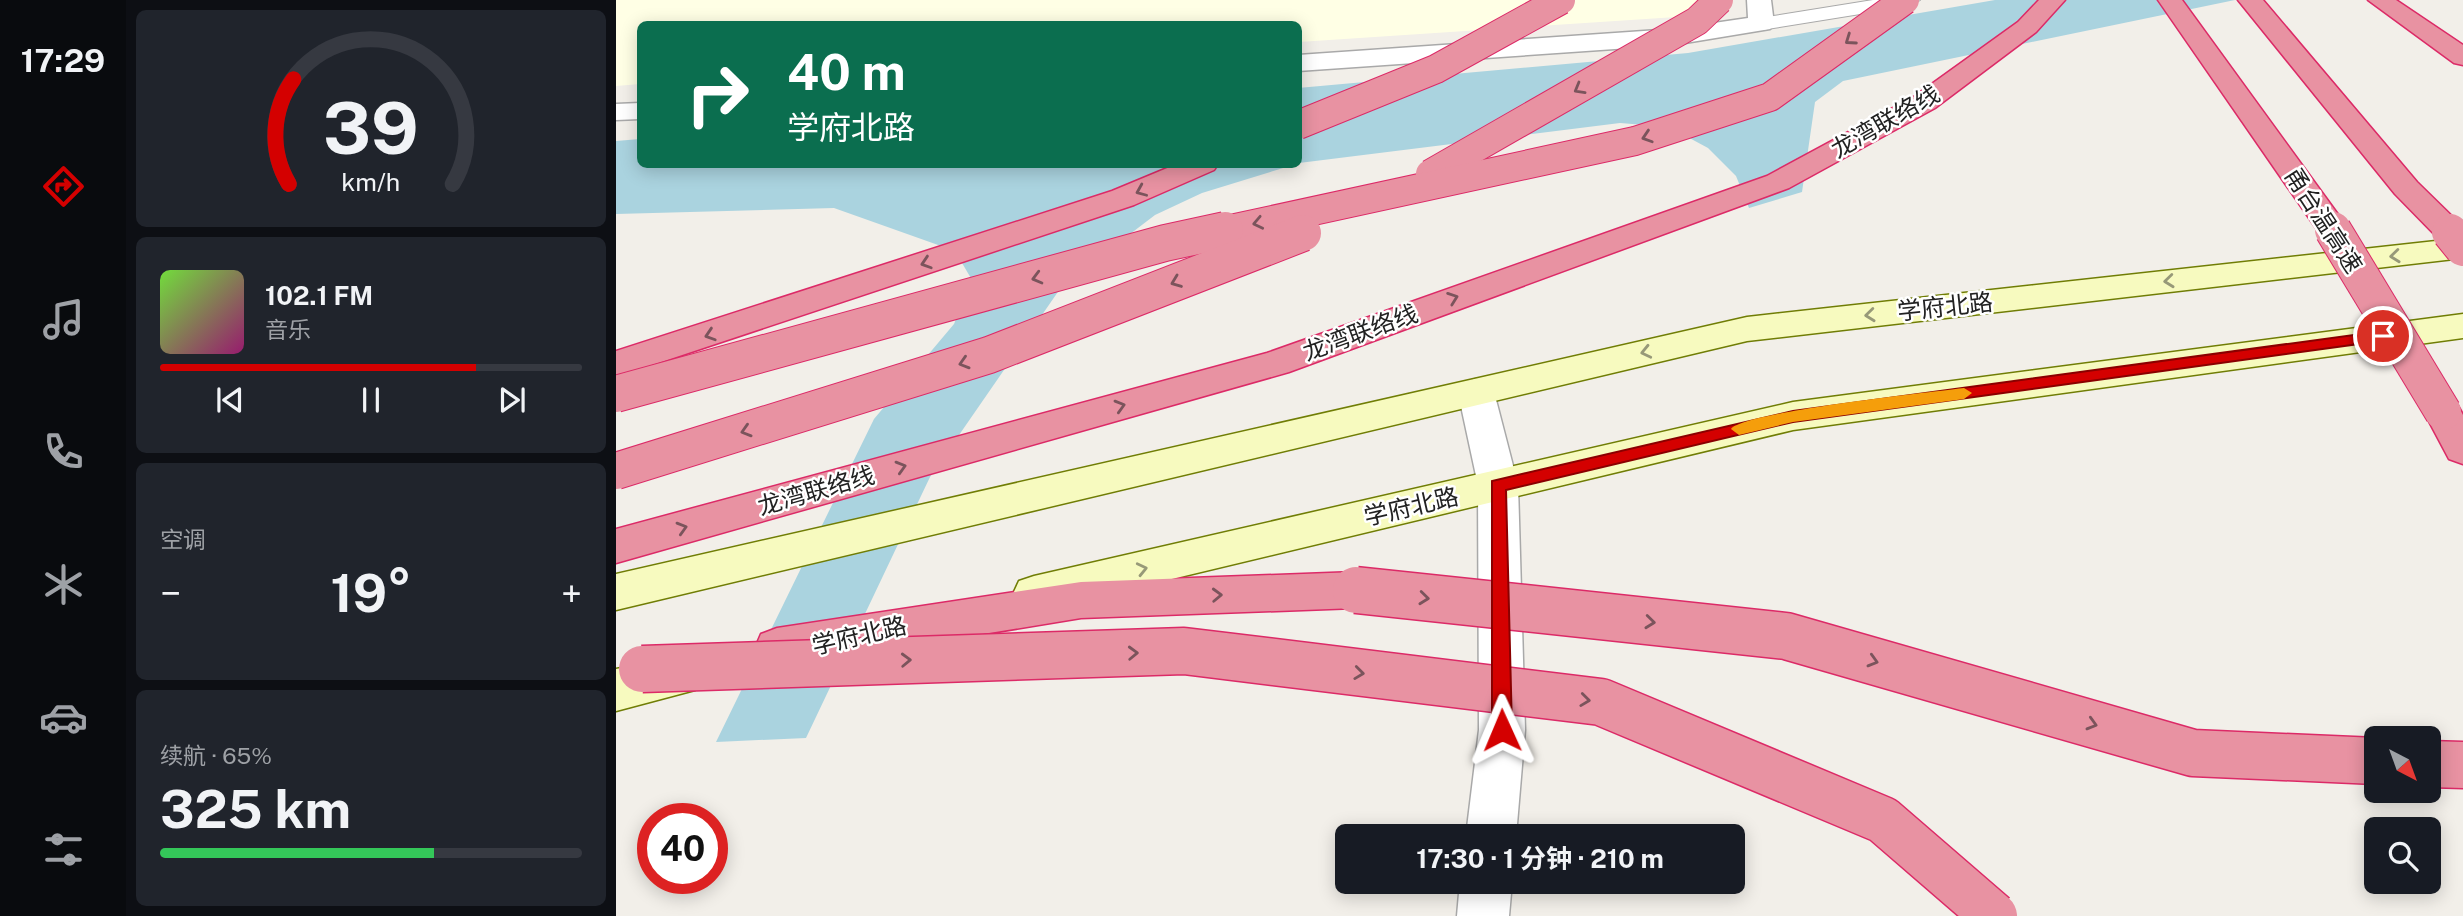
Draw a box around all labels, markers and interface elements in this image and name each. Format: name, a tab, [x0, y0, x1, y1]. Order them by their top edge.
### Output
one-way arrow	[1845, 32, 1858, 44]
text: 17:29	[21, 42, 105, 79]
text: 40 m	[787, 43, 906, 101]
icon: right	[672, 49, 763, 140]
street label: 龙湾联络线	[1826, 79, 1944, 163]
one-way arrow	[1573, 81, 1586, 94]
text: 39	[323, 86, 419, 171]
text: 学府北路	[787, 109, 915, 146]
one-way arrow	[1642, 129, 1654, 143]
icon: directions	[39, 162, 88, 211]
street label: 甬台温高速	[2280, 162, 2368, 278]
text: km/h	[342, 167, 400, 197]
one-way arrow	[1136, 182, 1148, 196]
one-way arrow	[1252, 215, 1264, 230]
one-way arrow	[2389, 248, 2401, 263]
one-way arrow	[920, 255, 932, 270]
one-way arrow	[1031, 270, 1043, 284]
one-way arrow	[2163, 273, 2174, 288]
one-way arrow	[1171, 274, 1183, 288]
text: 102.1 FM	[265, 280, 373, 311]
street label: 学府北路	[1896, 287, 1994, 325]
one-way arrow	[1446, 292, 1458, 306]
icon: music	[39, 295, 88, 344]
street label: 龙湾联络线	[1299, 298, 1421, 366]
pin	[2353, 306, 2413, 366]
one-way arrow	[1864, 307, 1876, 322]
text: 音乐	[265, 316, 311, 343]
icon: arrive	[2364, 317, 2402, 355]
one-way arrow	[704, 327, 716, 341]
one-way arrow	[1640, 344, 1652, 358]
one-way arrow	[958, 355, 970, 369]
icon: previous	[211, 381, 249, 419]
icon: pause	[352, 381, 390, 419]
icon: next	[493, 381, 531, 419]
one-way arrow	[1114, 400, 1126, 414]
one-way arrow	[741, 422, 753, 437]
icon: phone	[39, 427, 88, 476]
street label: 龙湾联络线	[754, 460, 878, 520]
one-way arrow	[895, 461, 907, 475]
street label: 学府北路	[1361, 482, 1461, 530]
one-way arrow	[676, 522, 688, 536]
text: 空调	[160, 526, 206, 553]
icon: climate	[39, 560, 88, 609]
text: 19°	[330, 563, 412, 624]
one-way arrow	[1136, 563, 1148, 577]
text: −	[160, 571, 181, 616]
text: +	[561, 571, 582, 616]
one-way arrow	[1212, 588, 1223, 603]
one-way arrow	[1418, 590, 1429, 605]
street label: 学府北路	[809, 611, 909, 659]
one-way arrow	[1644, 614, 1656, 629]
one-way arrow	[1128, 645, 1139, 660]
one-way arrow	[901, 653, 912, 668]
one-way arrow	[1867, 653, 1879, 668]
one-way arrow	[1354, 665, 1365, 680]
icon: car	[39, 693, 88, 742]
position arrow	[1465, 693, 1539, 767]
one-way arrow	[1579, 693, 1591, 708]
one-way arrow	[2086, 715, 2098, 730]
north arrow	[2364, 726, 2441, 803]
map controls	[2364, 726, 2441, 894]
text: 续航 · 65%	[160, 742, 272, 769]
text: 325 km	[160, 779, 351, 840]
speed limit sign: 40	[637, 803, 728, 894]
button: search	[2364, 817, 2441, 894]
icon: filters	[39, 825, 88, 874]
text: 17:30 · 1 分钟 · 210 m	[1416, 843, 1664, 874]

